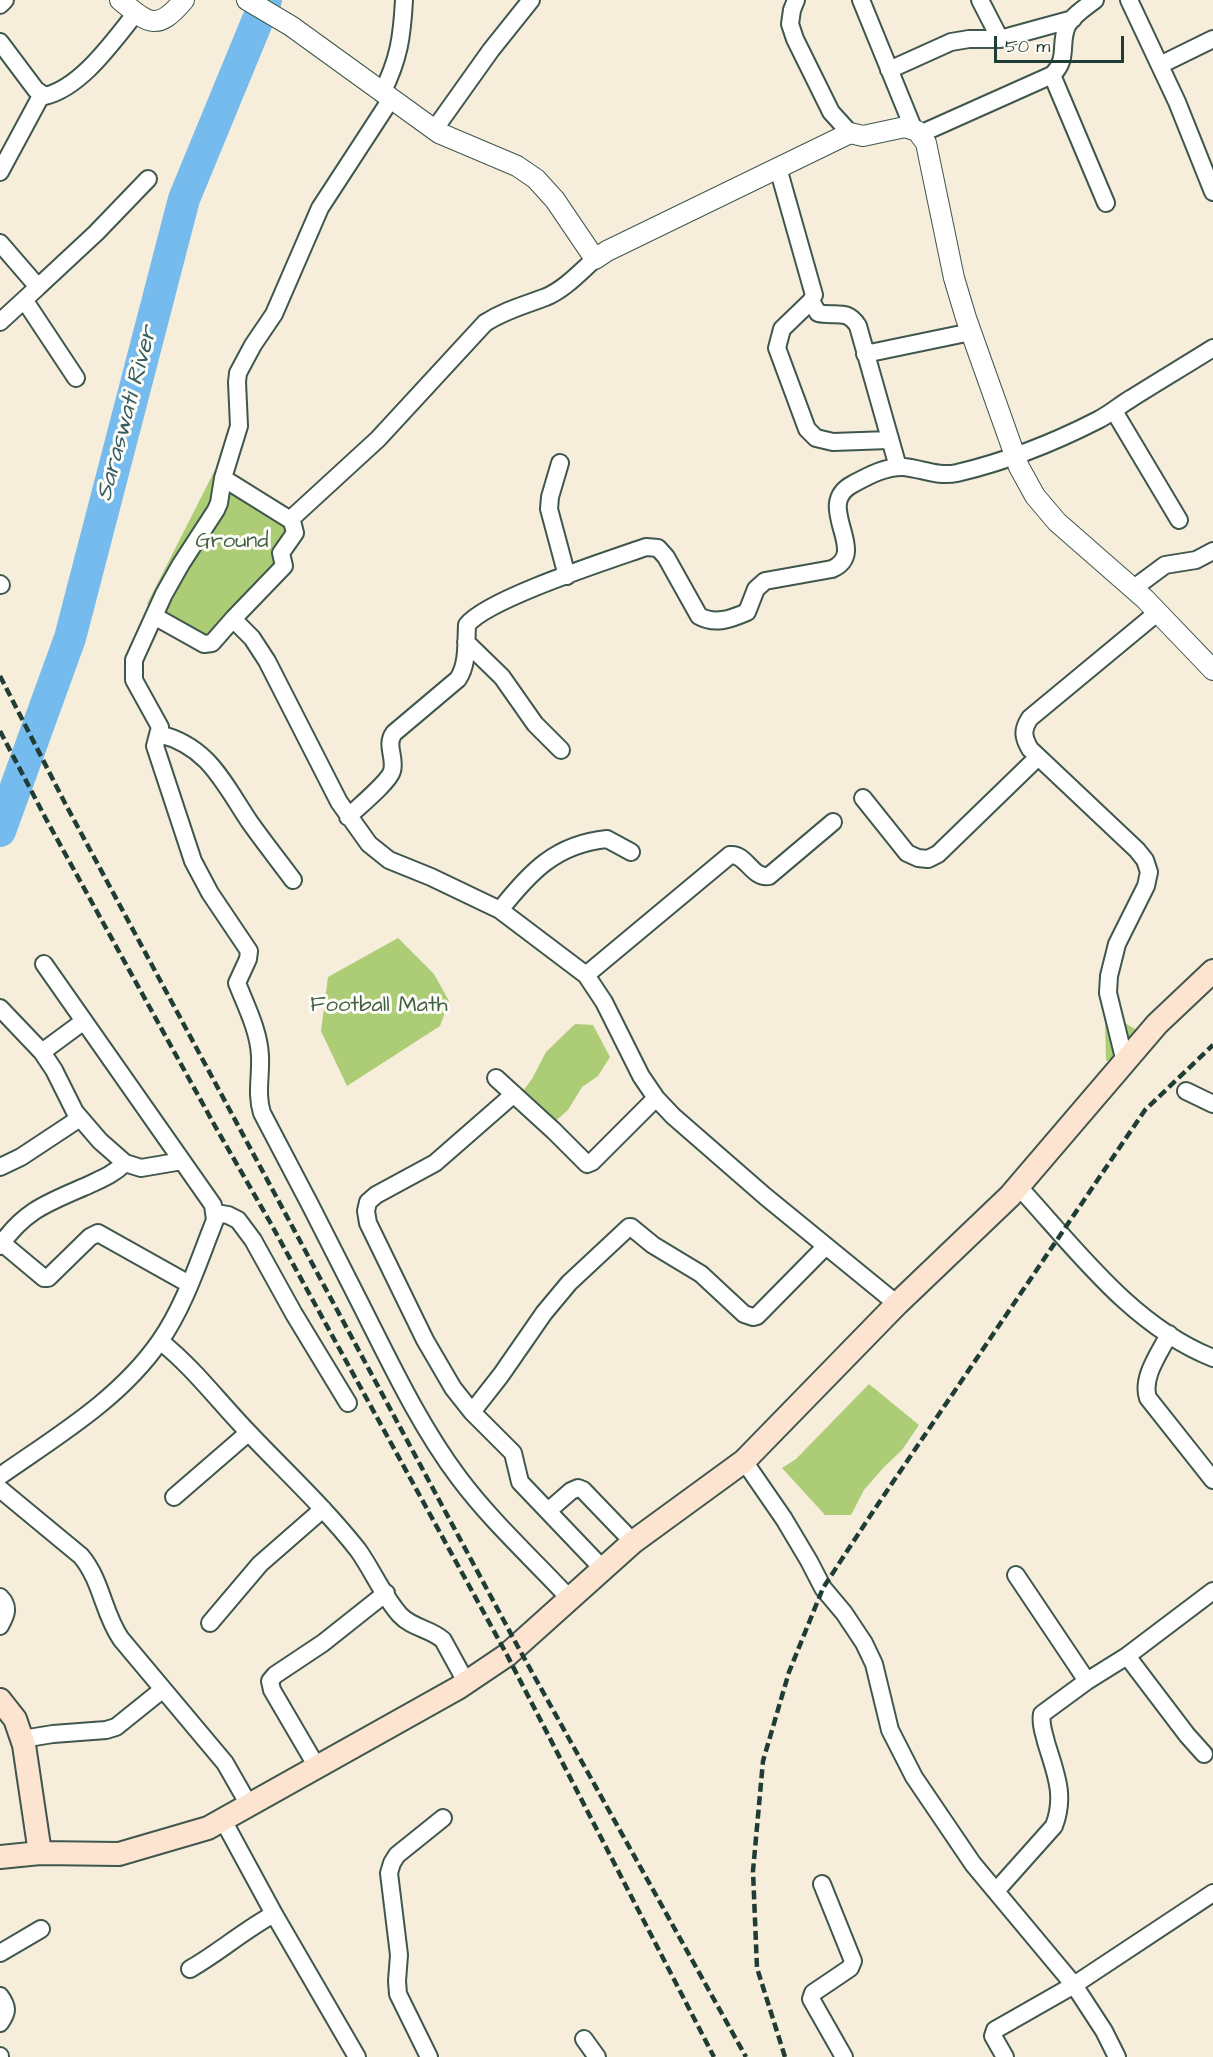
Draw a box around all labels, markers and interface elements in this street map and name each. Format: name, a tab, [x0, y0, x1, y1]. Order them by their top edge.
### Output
scale bar	[997, 24, 1128, 62]
text: 50 m	[1005, 34, 1050, 59]
water label: Saraswati River	[91, 324, 165, 504]
park label: Ground	[195, 529, 269, 555]
park label: Football Math	[310, 993, 448, 1019]

